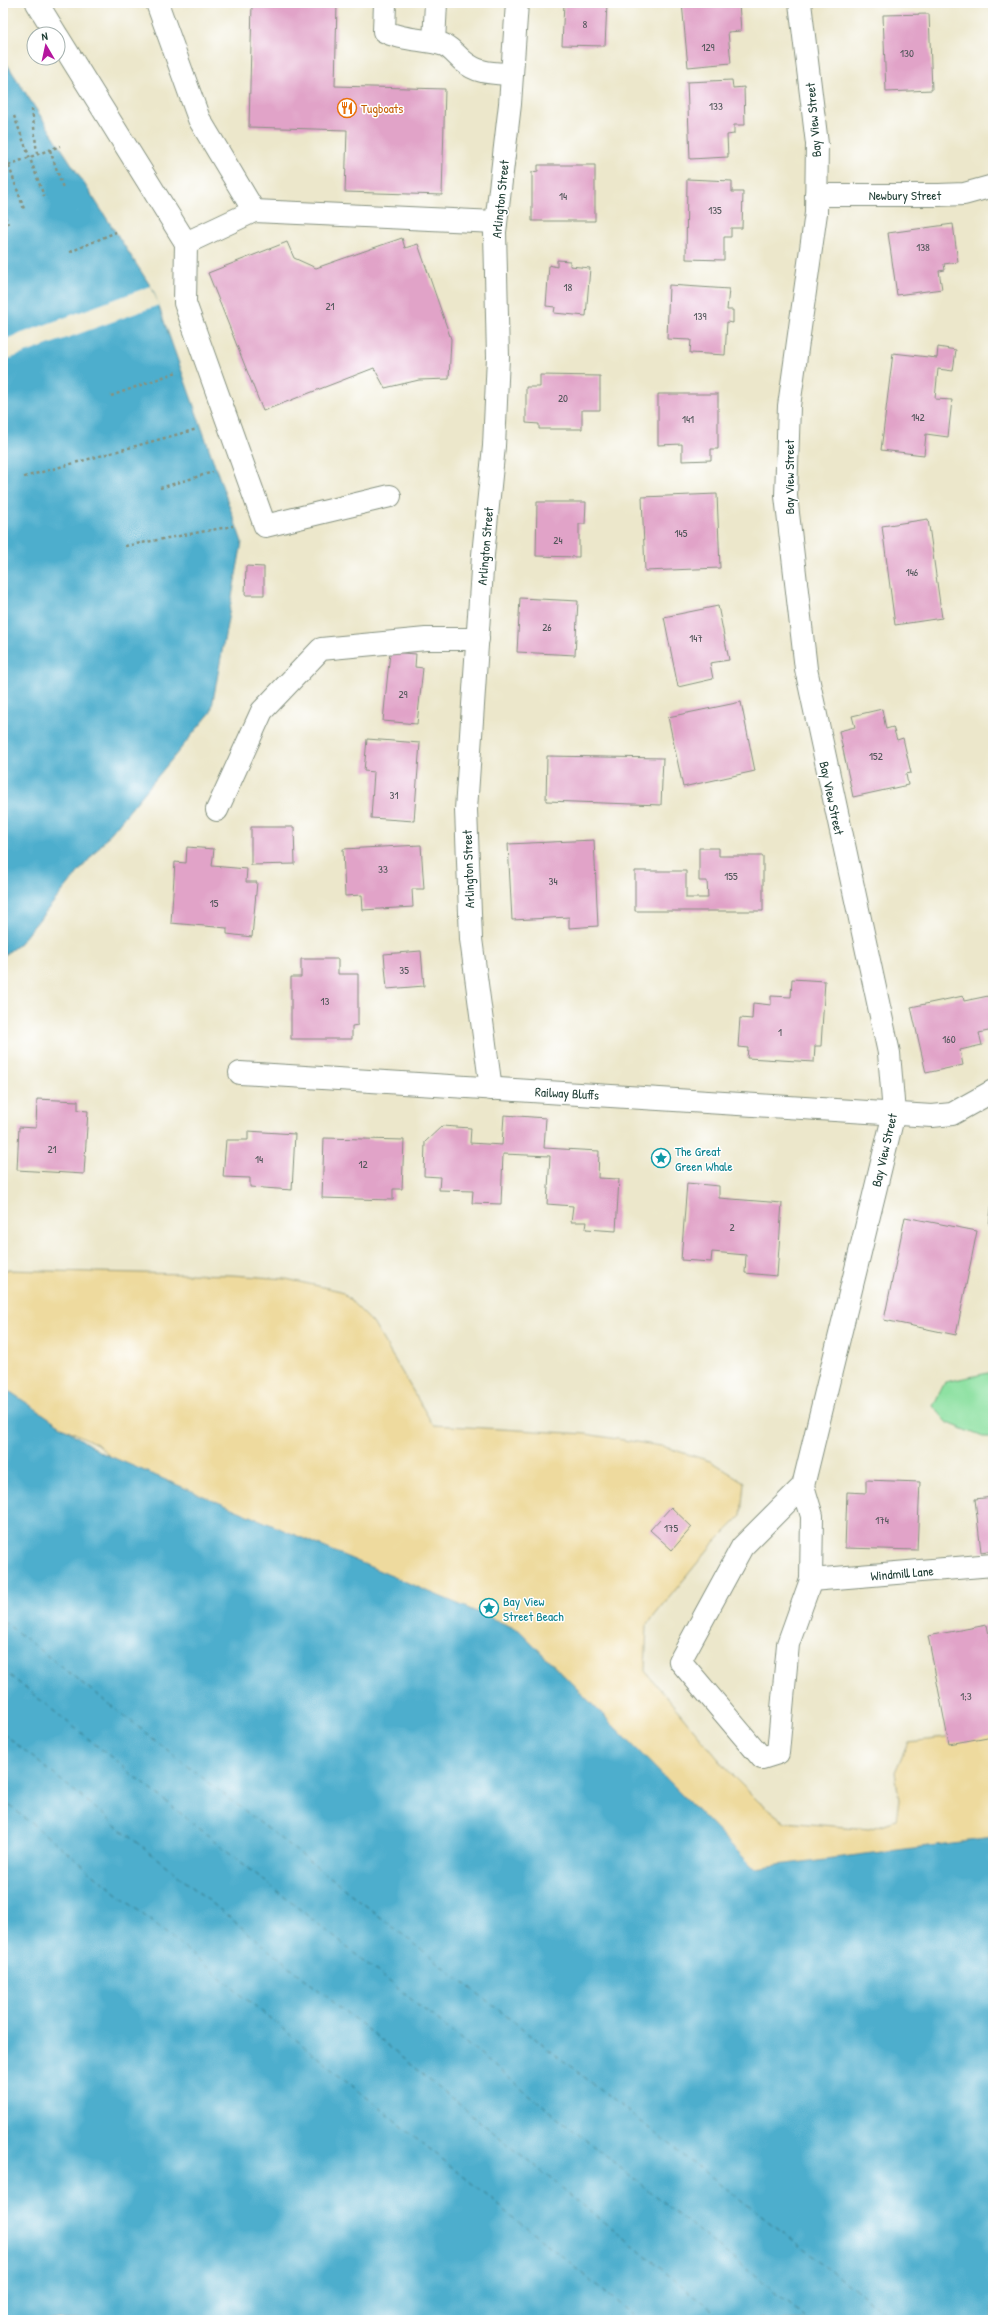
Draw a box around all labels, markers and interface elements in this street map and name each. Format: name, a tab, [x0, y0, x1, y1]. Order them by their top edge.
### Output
house number: 8	[583, 17, 588, 31]
north arrow	[26, 26, 66, 66]
text: N	[40, 29, 49, 43]
house number: 129	[701, 40, 715, 54]
house number: 130	[900, 46, 914, 60]
street label: Bay View Street	[801, 81, 825, 158]
restaurant icon: Tugboats	[336, 97, 358, 119]
place label: Tugboats	[361, 99, 403, 117]
house number: 133	[709, 99, 723, 113]
street label: Arlington Street	[487, 159, 513, 239]
street label: Newbury Street	[869, 186, 942, 204]
house number: 14	[559, 189, 567, 203]
house number: 135	[708, 203, 722, 217]
house number: 138	[916, 240, 930, 254]
house number: 18	[564, 280, 573, 294]
house number: 21	[325, 299, 335, 313]
house number: 139	[694, 309, 706, 323]
house number: 20	[558, 391, 568, 405]
house number: 142	[911, 410, 925, 424]
house number: 141	[682, 412, 694, 426]
street label: Bay View Street	[780, 439, 798, 514]
street label: Arlington Street	[473, 506, 497, 586]
house number: 145	[675, 526, 688, 540]
house number: 24	[553, 533, 563, 547]
house number: 146	[906, 565, 919, 579]
house number: 26	[542, 620, 552, 634]
house number: 147	[689, 631, 703, 645]
house number: 29	[398, 687, 408, 701]
house number: 152	[869, 749, 883, 763]
street label: Bay View Street	[815, 760, 849, 837]
house number: 31	[390, 788, 398, 802]
street label: Arlington Street	[458, 829, 478, 908]
house number: 33	[378, 862, 388, 876]
house number: 155	[724, 869, 738, 883]
house number: 34	[548, 874, 558, 888]
house number: 15	[210, 896, 219, 910]
house number: 35	[399, 963, 409, 977]
house number: 13	[321, 994, 330, 1008]
house number: 1	[778, 1025, 782, 1039]
house number: 160	[942, 1032, 956, 1046]
street label: Railway Bluffs	[535, 1082, 599, 1104]
street label: Bay View Street	[867, 1111, 901, 1188]
house number: 21	[47, 1142, 57, 1156]
place label: The Great Green Whale	[675, 1142, 733, 1175]
place icon: The Great Green Whale	[650, 1147, 672, 1169]
house number: 14	[255, 1152, 263, 1166]
house number: 12	[358, 1157, 368, 1171]
house number: 2	[729, 1220, 735, 1234]
house number: 174	[875, 1513, 889, 1527]
house number: 175	[664, 1521, 678, 1535]
street label: Windmill Lane	[870, 1561, 934, 1585]
place label: Bay View Street Beach	[503, 1592, 564, 1625]
place icon: Bay View Street Beach	[478, 1597, 500, 1619]
house number: 1;3	[960, 1689, 972, 1703]

